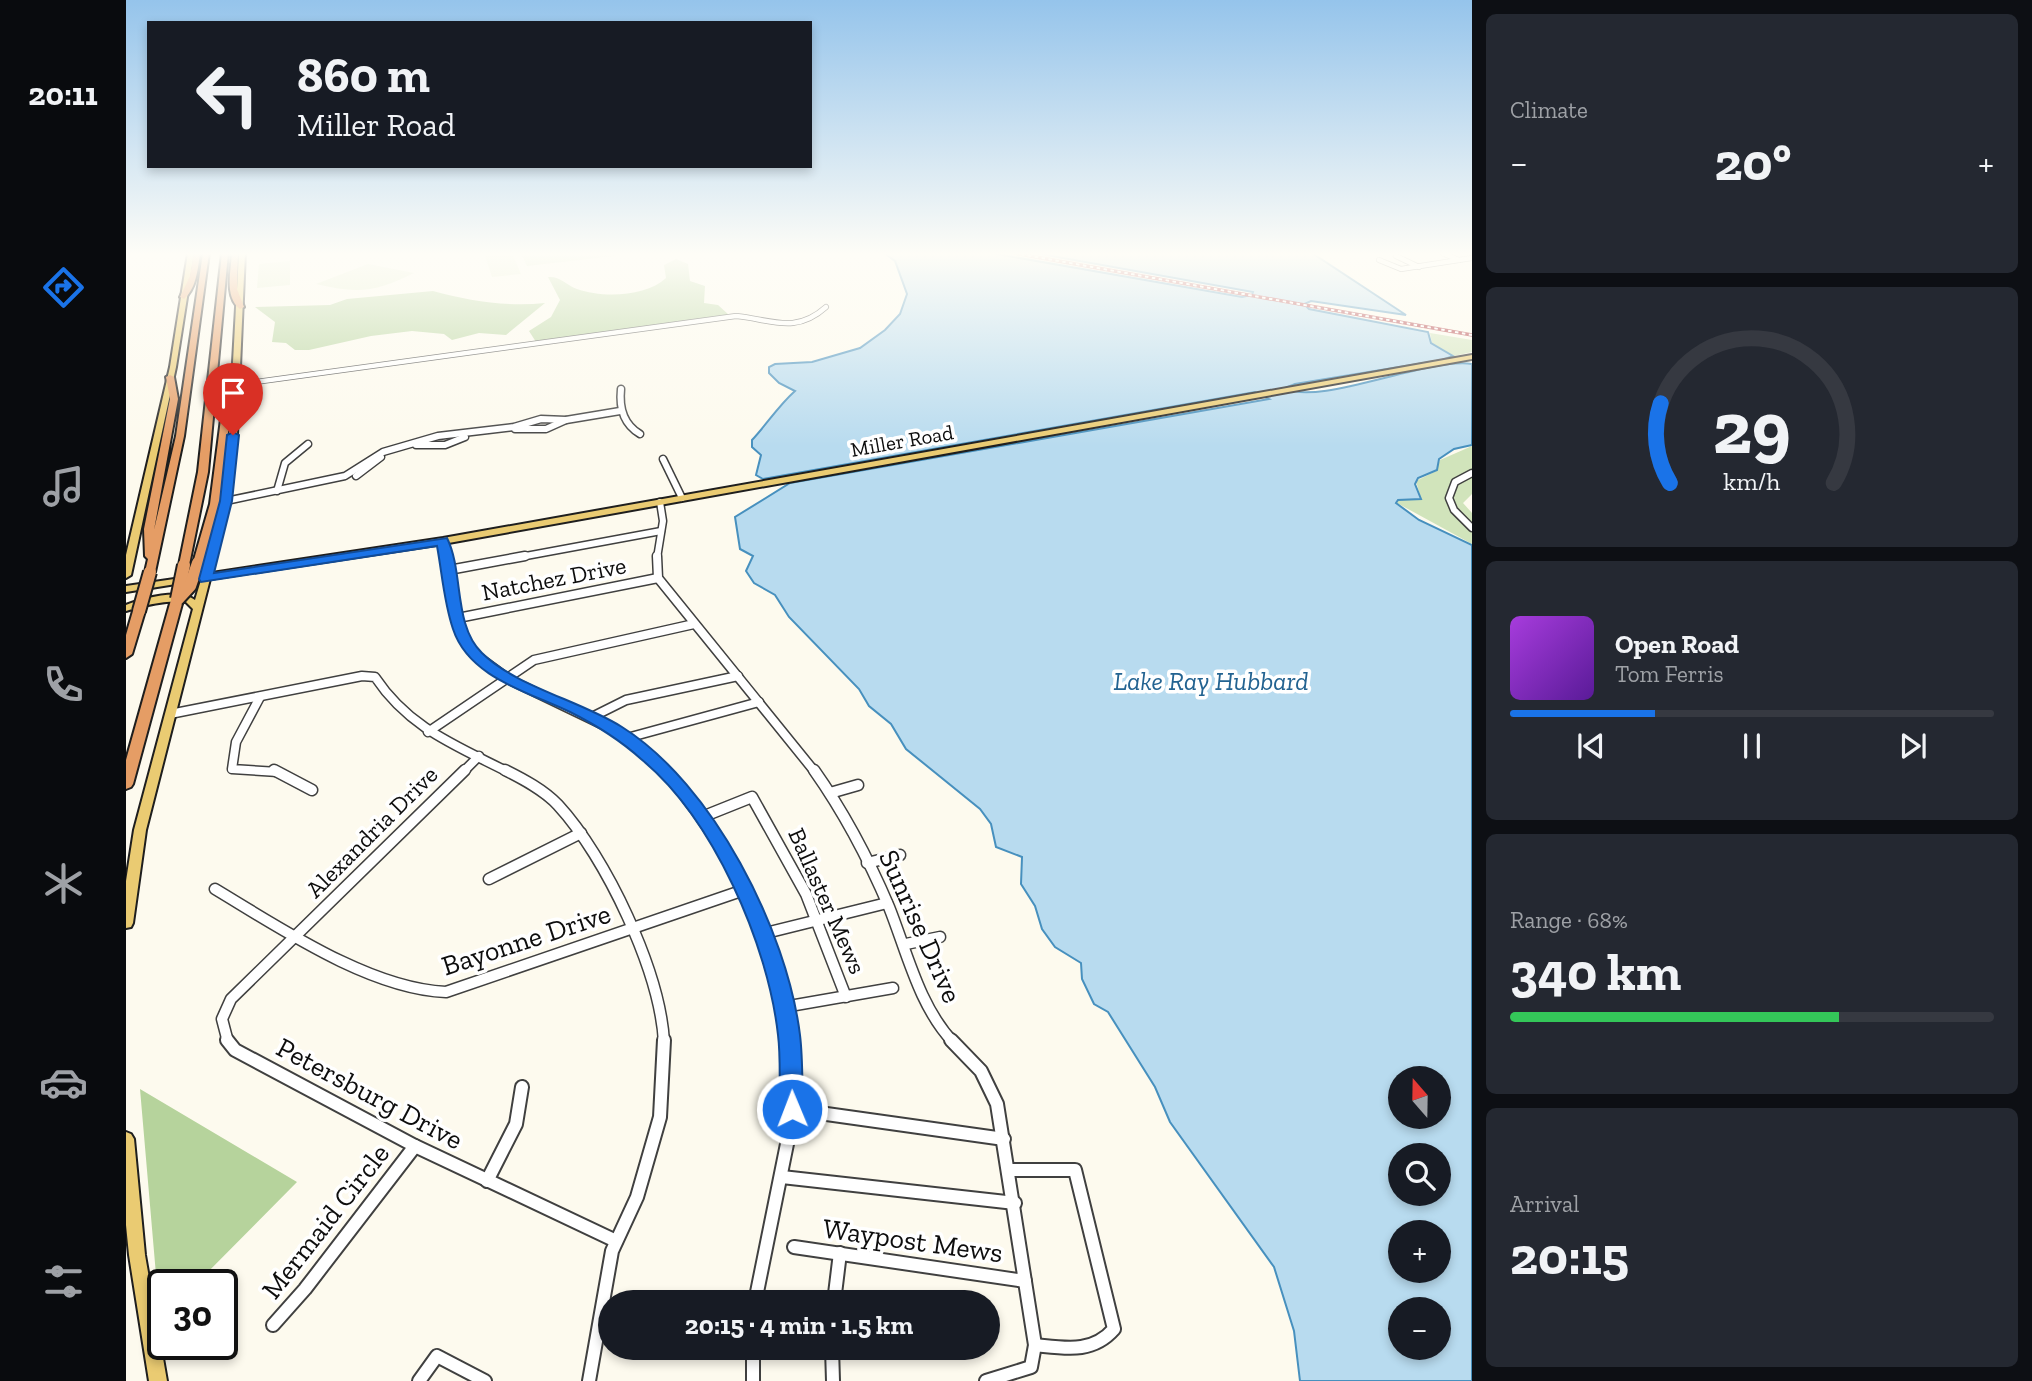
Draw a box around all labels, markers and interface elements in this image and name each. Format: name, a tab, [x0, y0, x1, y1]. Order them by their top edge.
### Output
text: 860 m	[297, 46, 430, 105]
icon: left	[182, 49, 273, 140]
text: 20:11	[28, 75, 98, 113]
text: Climate	[1510, 96, 1588, 124]
text: Miller Road	[297, 106, 455, 144]
text: 20°	[1715, 131, 1791, 193]
text: −	[1510, 140, 1528, 186]
text: +	[1978, 140, 1994, 186]
icon: directions	[39, 263, 88, 312]
pin	[203, 363, 263, 435]
icon: arrive	[214, 374, 252, 412]
text: 29	[1713, 385, 1791, 473]
street label: Miller Road	[849, 419, 956, 462]
icon: music	[39, 462, 88, 511]
text: km/h	[1723, 466, 1781, 496]
street label: Natchez Drive	[479, 550, 629, 607]
text: Open Road	[1615, 628, 1739, 660]
icon: phone	[39, 660, 88, 709]
text: Tom Ferris	[1615, 660, 1724, 688]
water label: Lake Ray Hubbard	[1113, 665, 1309, 697]
icon: previous	[1572, 727, 1610, 765]
icon: pause	[1733, 727, 1771, 765]
icon: next	[1894, 727, 1932, 765]
street label: Alexandria Drive	[300, 760, 443, 903]
street label: Ballaster Mews	[782, 823, 873, 978]
street label: Sunrise Drive	[872, 845, 969, 1008]
icon: climate	[39, 859, 88, 908]
street label: Bayonne Drive	[438, 897, 615, 982]
text: Range · 68%	[1510, 906, 1628, 934]
text: 340 km	[1510, 941, 1681, 1003]
street label: Petersburg Drive	[271, 1030, 469, 1156]
icon: car	[39, 1058, 88, 1107]
north arrow	[1388, 1066, 1451, 1129]
map controls	[1388, 1066, 1451, 1360]
position arrow	[755, 1072, 829, 1146]
street label: Mermaid Circle	[255, 1137, 396, 1305]
button: search	[1388, 1143, 1451, 1206]
text: Arrival	[1510, 1190, 1579, 1218]
street label: Waypost Mews	[821, 1212, 1005, 1269]
button: +	[1388, 1220, 1451, 1283]
text: 20:15	[1510, 1225, 1629, 1287]
icon: filters	[39, 1257, 88, 1306]
speed limit sign: 30	[147, 1269, 238, 1360]
button: −	[1388, 1297, 1451, 1360]
text: 20:15 · 4 min · 1.5 km	[685, 1309, 913, 1341]

